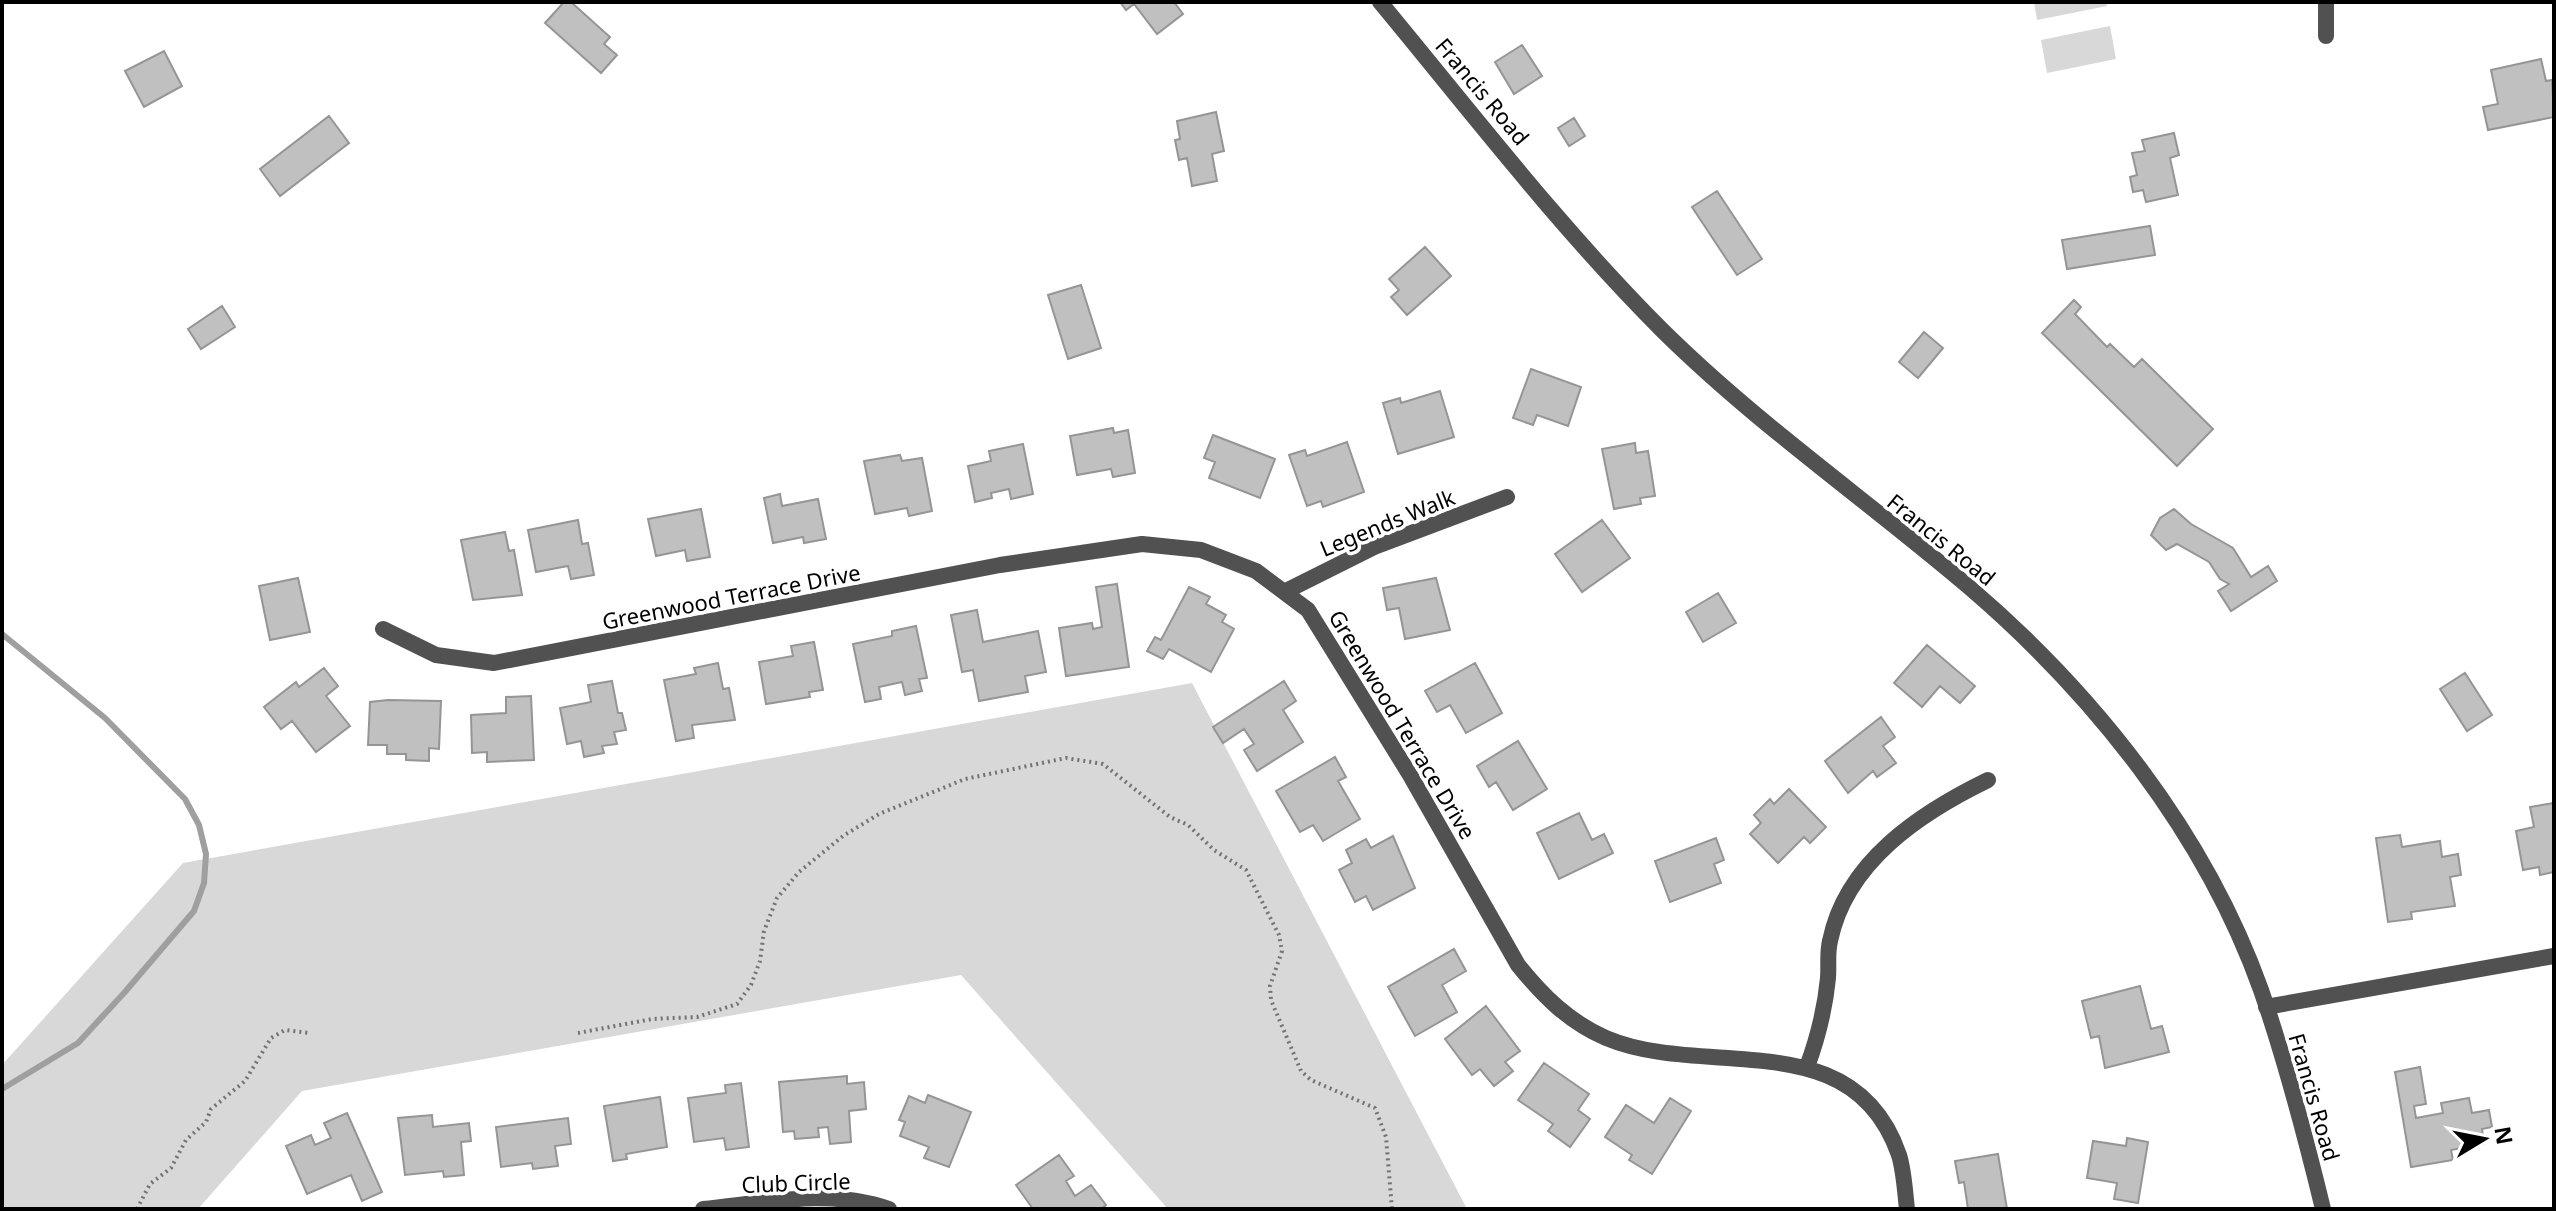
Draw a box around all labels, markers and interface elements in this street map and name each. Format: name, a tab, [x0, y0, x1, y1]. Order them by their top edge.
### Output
street label: Francis Road	[1429, 31, 1537, 151]
street label: Legends Walk	[1315, 481, 1459, 563]
street label: Francis Road	[1882, 486, 2002, 592]
street label: Greenwood Terrace Drive	[599, 556, 863, 636]
street label: Greenwood Terrace Drive	[1323, 604, 1483, 844]
street label: Francis Road	[2282, 1030, 2348, 1164]
north arrow	[2444, 1099, 2524, 1179]
text: N	[2488, 1124, 2521, 1147]
street label: Club Circle	[741, 1165, 851, 1199]

